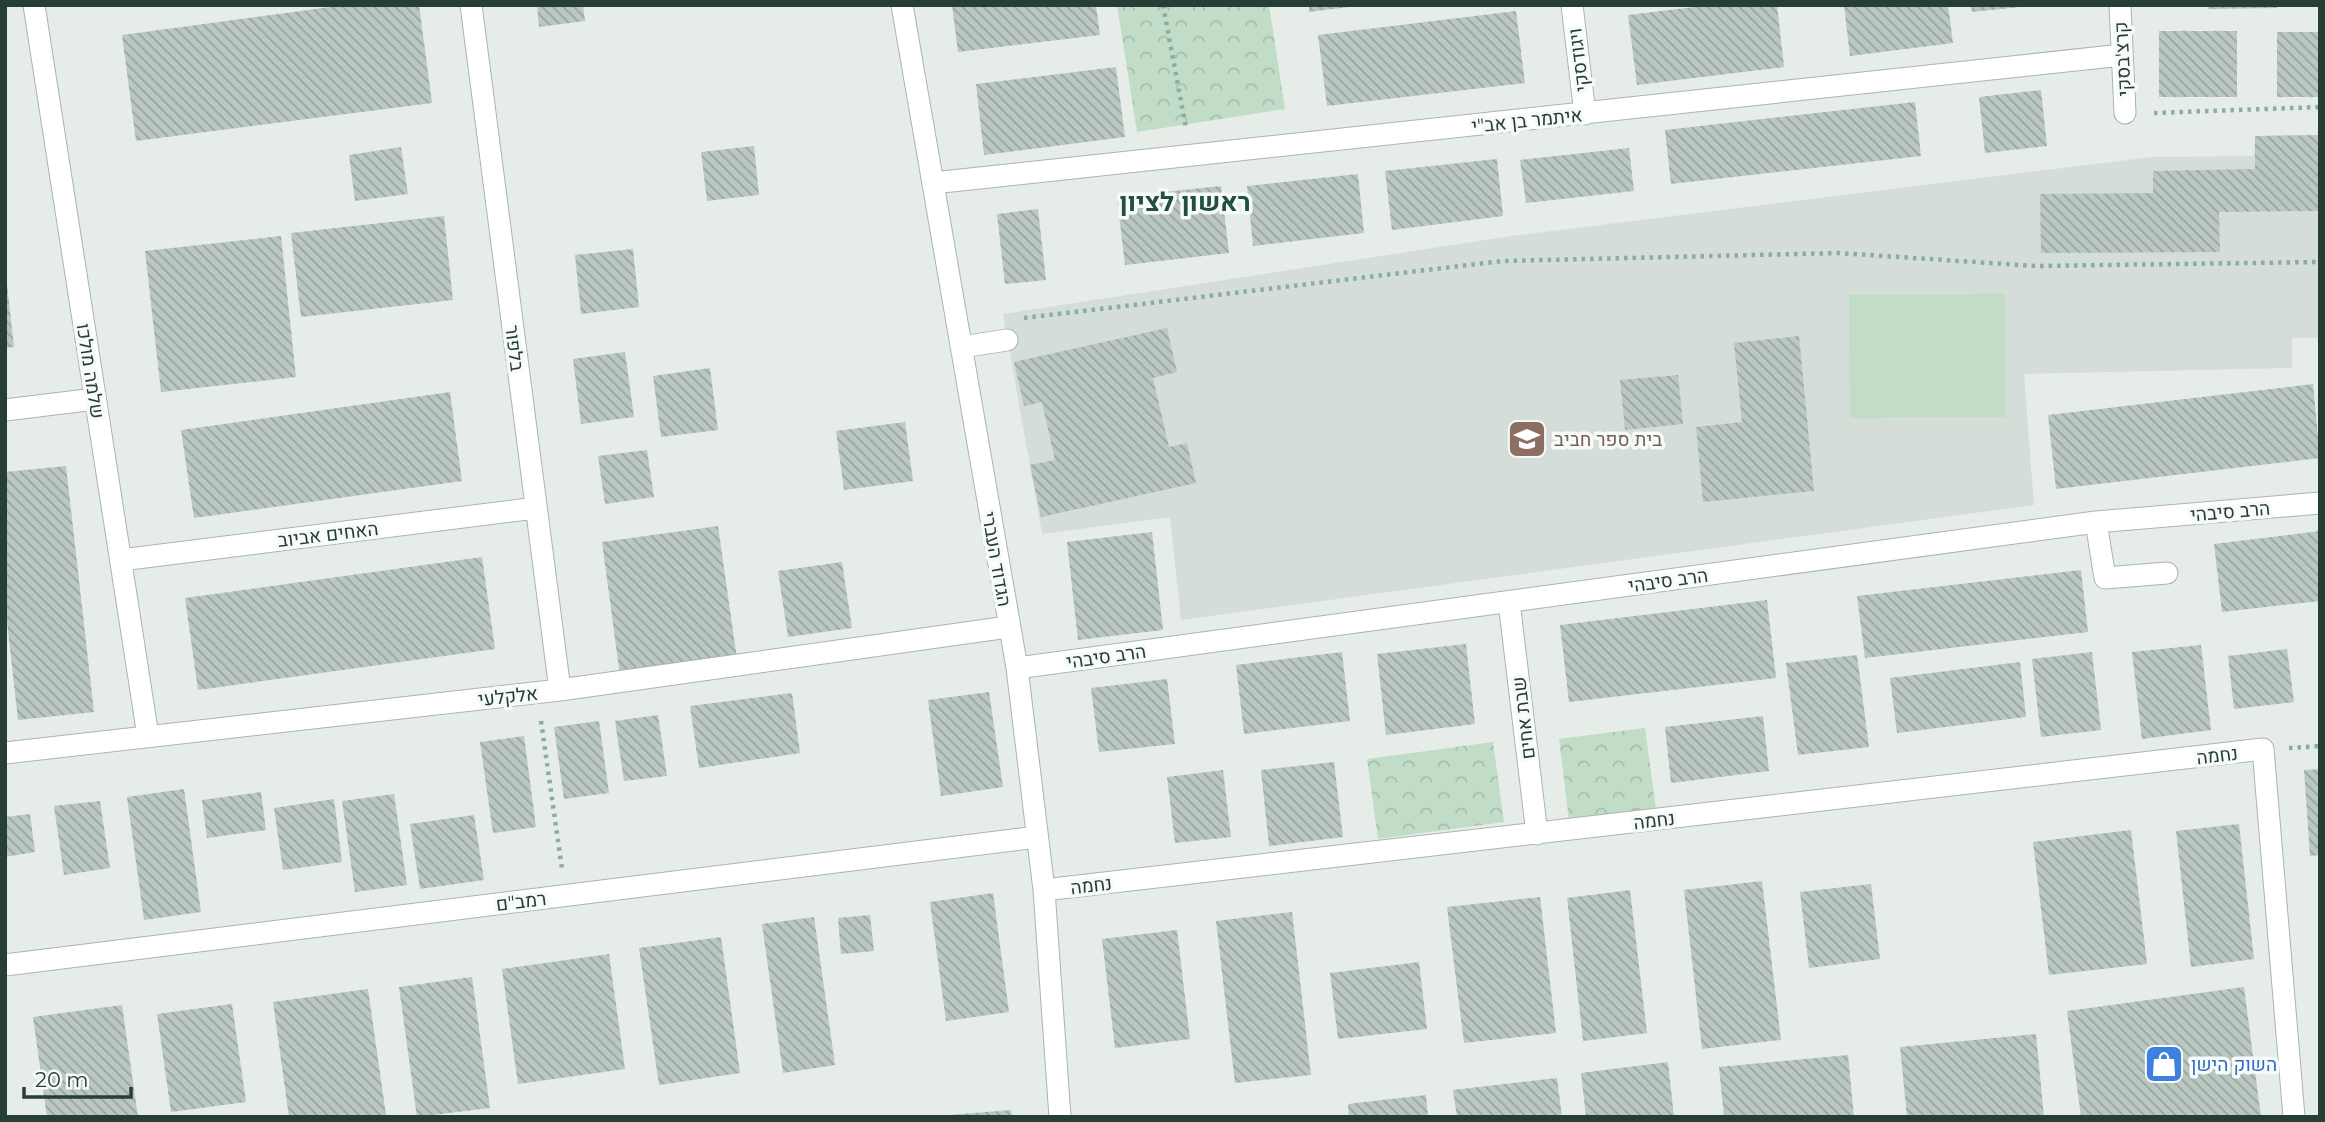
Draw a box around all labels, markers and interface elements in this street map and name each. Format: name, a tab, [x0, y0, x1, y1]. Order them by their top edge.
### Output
street label: קרצ'בסקי	[2109, 21, 2136, 97]
street label: ויגודסקי	[1563, 27, 1594, 93]
street label: איתמר בן אב"י	[1470, 103, 1584, 138]
district label: ראשון לציון	[1119, 186, 1251, 218]
street label: שלמה מולכו	[72, 322, 109, 420]
street label: בלפור	[500, 324, 529, 373]
school or university icon: בית ספר חביב	[1506, 418, 1548, 460]
place label: בית ספר חביב	[1554, 428, 1662, 451]
street label: הרב סיבהי	[2189, 497, 2271, 526]
street label: הגדוד העברי	[977, 510, 1016, 608]
street label: האחים אביוב	[276, 517, 380, 552]
street label: הרב סיבהי	[1627, 564, 1709, 597]
street label: הרב סיבהי	[1065, 640, 1147, 673]
street label: שבת אחים	[1507, 675, 1540, 761]
street label: אלקלעי	[477, 682, 539, 711]
street label: נחמה	[2195, 742, 2239, 769]
street label: נחמה	[1632, 807, 1676, 834]
street label: נחמה	[1069, 872, 1113, 899]
street label: רמב"ם	[495, 887, 548, 916]
shop icon: השוק הישן	[2143, 1043, 2185, 1085]
place label: השוק הישן	[2191, 1053, 2277, 1076]
scale bar	[24, 1056, 131, 1100]
text: 20 m	[35, 1067, 89, 1092]

